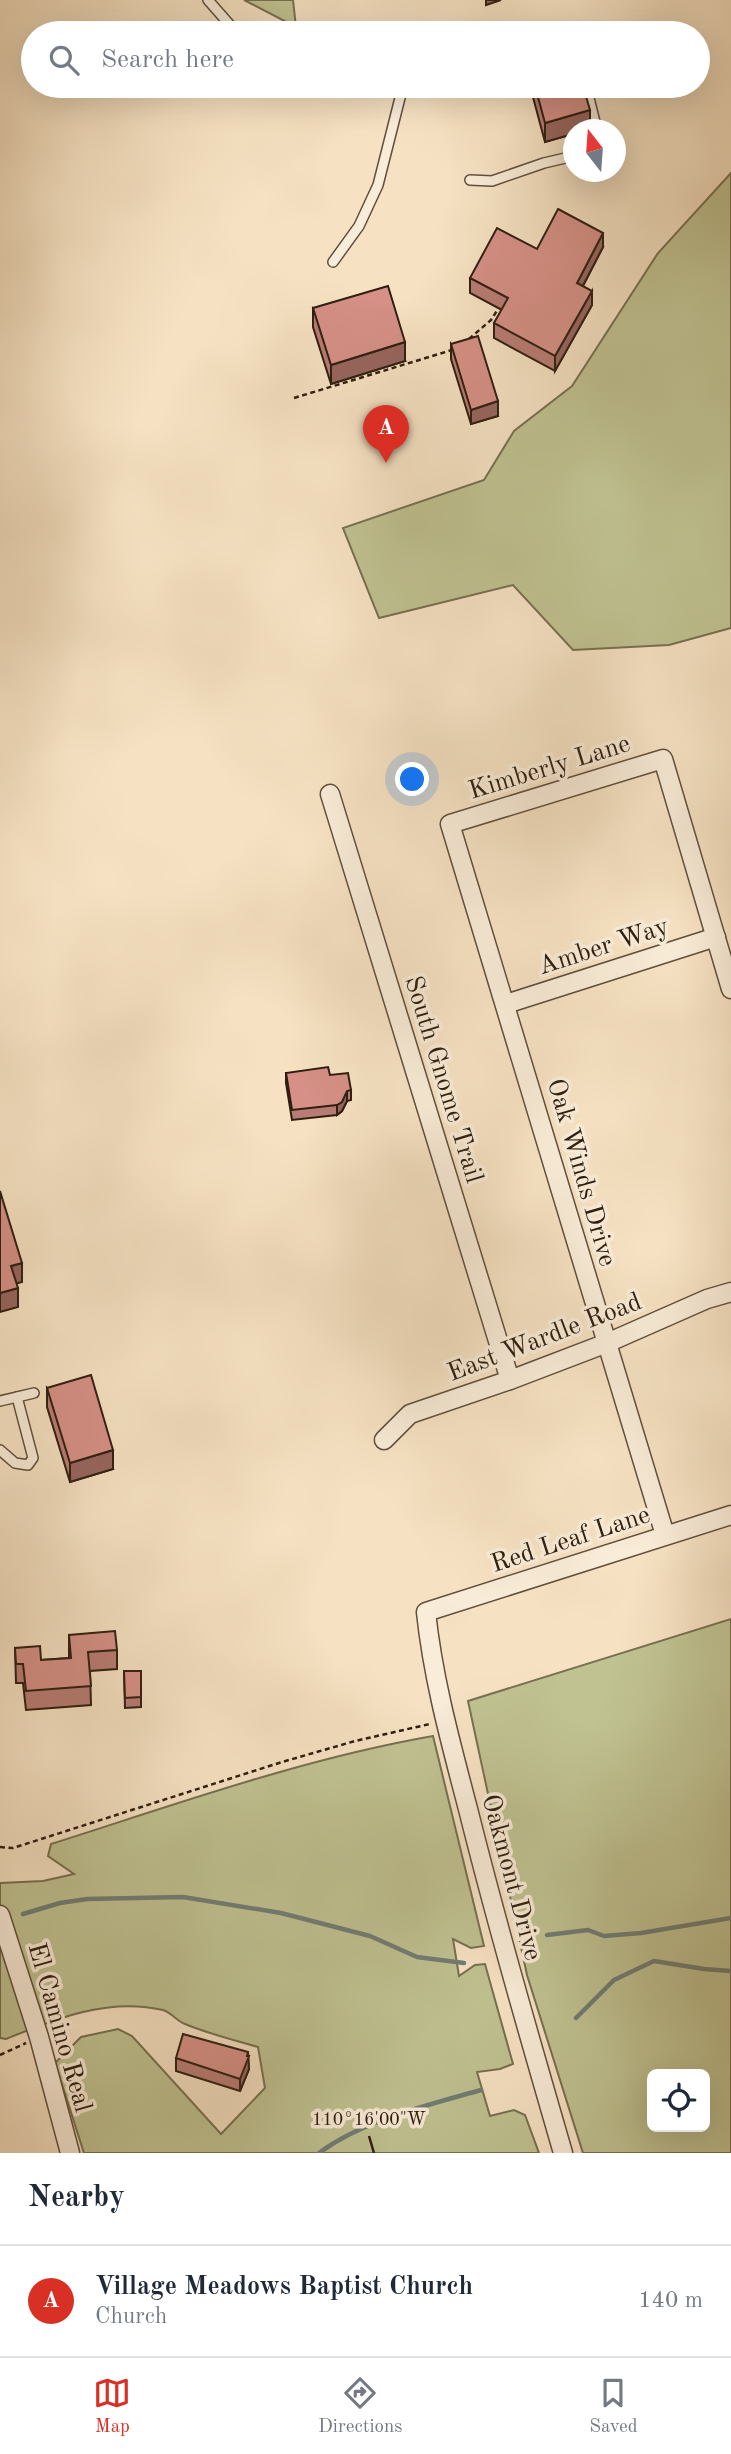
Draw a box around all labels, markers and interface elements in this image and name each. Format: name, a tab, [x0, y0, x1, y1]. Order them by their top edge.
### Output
search box	[21, 21, 710, 98]
icon: search	[45, 41, 83, 79]
text: Search here	[101, 47, 234, 73]
north arrow	[563, 119, 626, 182]
pin: A	[363, 405, 409, 463]
street label: Kimberly Lane	[466, 731, 634, 805]
your location	[395, 762, 429, 796]
street label: Amber Way	[535, 914, 672, 980]
street label: South Gnome Trail	[399, 973, 487, 1186]
street label: Oak Winds Drive	[542, 1076, 620, 1269]
street label: East Wardle Road	[444, 1289, 645, 1387]
street label: Red Leaf Lane	[488, 1502, 653, 1578]
street label: Oakmont Drive	[476, 1792, 546, 1963]
street label: El Camino Real	[22, 1940, 96, 2115]
map controls	[647, 2069, 710, 2132]
button: locate	[647, 2069, 710, 2132]
text: 110°16'00"W	[312, 2111, 426, 2129]
text: Nearby	[28, 2183, 125, 2213]
text: Village Meadows Baptist Church	[95, 2274, 473, 2300]
text: A	[42, 2289, 60, 2312]
text: 140 m	[638, 2289, 703, 2312]
text: Church	[95, 2305, 167, 2328]
tab: Map	[93, 2374, 131, 2439]
tab: Directions	[318, 2374, 403, 2439]
tab: Saved	[589, 2374, 638, 2439]

